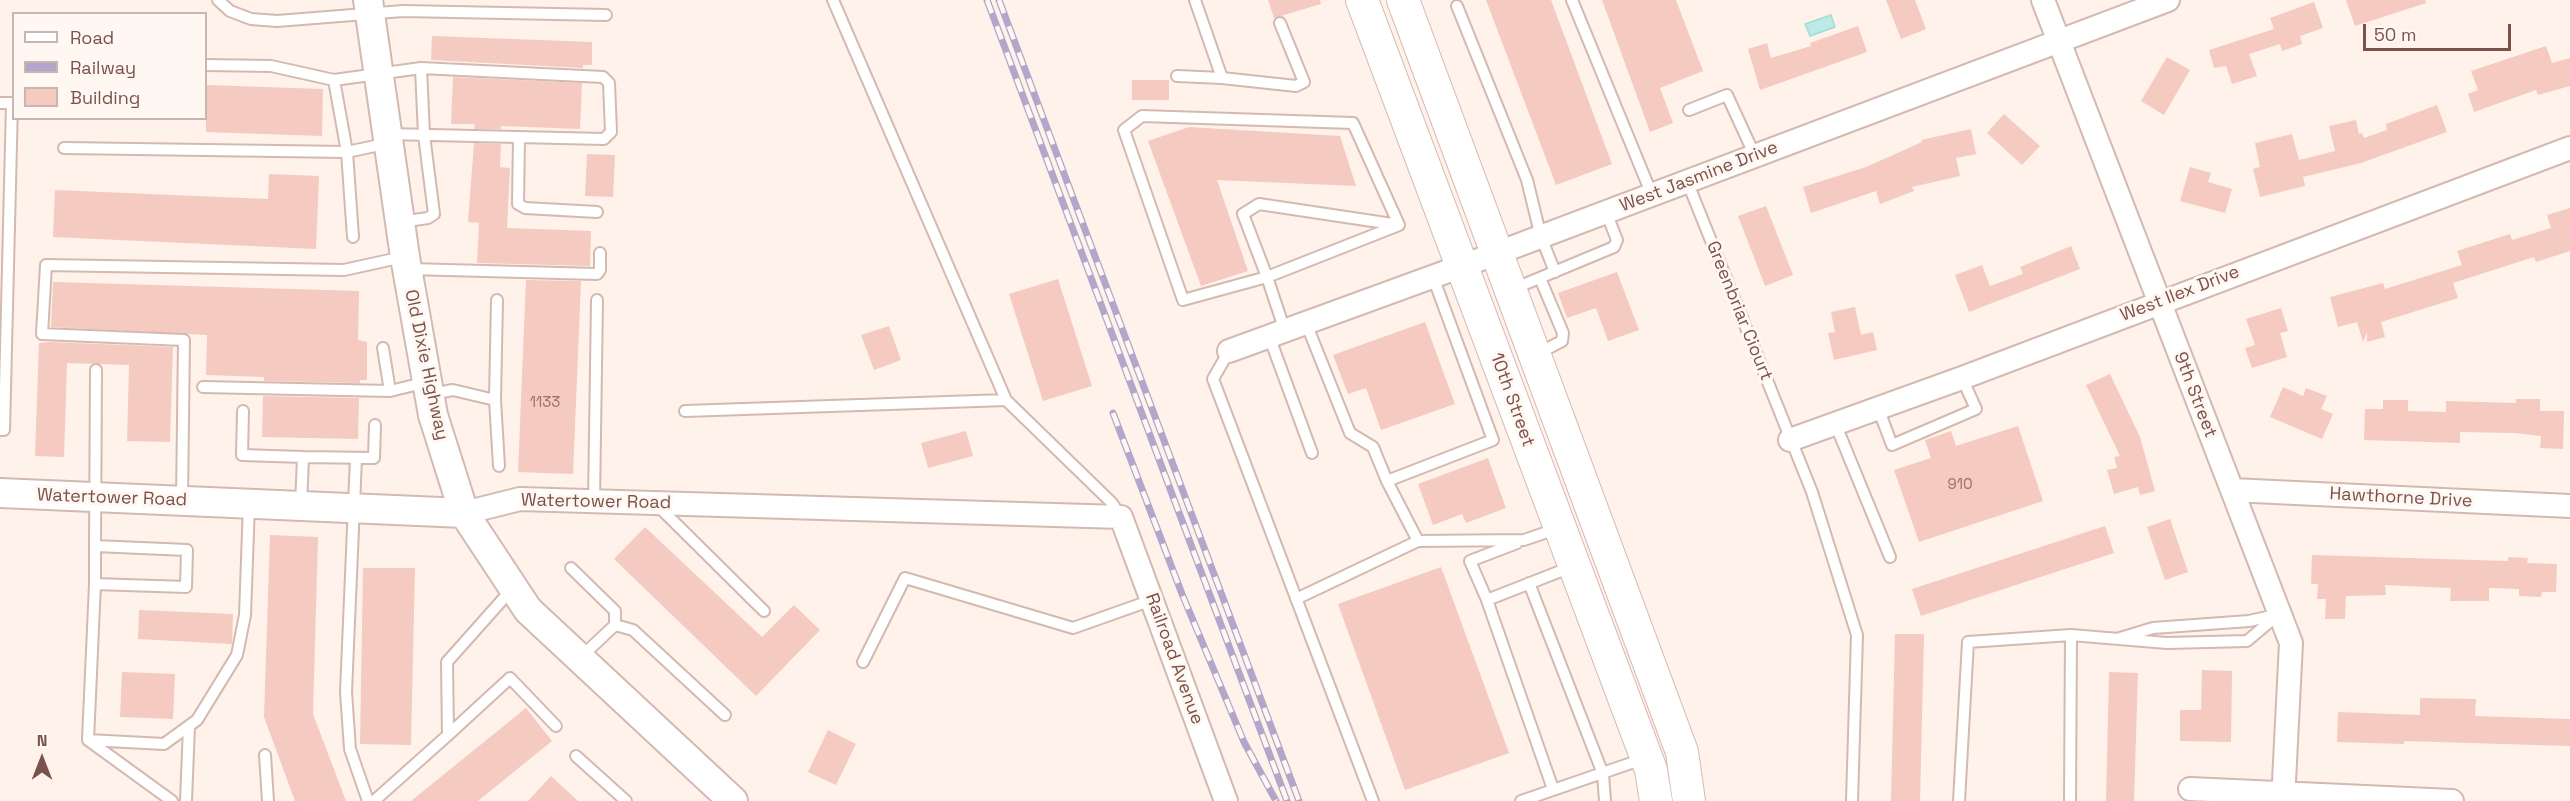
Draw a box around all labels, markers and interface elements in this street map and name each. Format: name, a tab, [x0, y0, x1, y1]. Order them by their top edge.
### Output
legend	[12, 12, 207, 120]
scale bar	[2366, 12, 2514, 50]
text: 50 m	[2374, 23, 2416, 46]
text: Road	[70, 26, 114, 49]
text: Railway	[70, 56, 136, 79]
text: Building	[70, 86, 140, 109]
street label: West Jasmine Drive	[1617, 137, 1781, 217]
street label: Greenbriar Ciourt	[1701, 238, 1777, 384]
street label: West Ilex Drive	[2117, 261, 2243, 327]
street label: Old Dixie Highway	[399, 288, 453, 442]
street label: 9th Street	[2169, 349, 2221, 441]
street label: 10th Street	[1485, 350, 1539, 450]
house number: 1133	[530, 394, 560, 412]
house number: 910	[1947, 476, 1973, 494]
street label: Hawthorne Drive	[2329, 483, 2473, 513]
street label: Watertower Road	[37, 485, 187, 511]
street label: Watertower Road	[521, 490, 671, 514]
street label: Railroad Avenue	[1140, 590, 1208, 728]
north arrow	[12, 729, 72, 789]
text: N	[37, 730, 47, 751]

